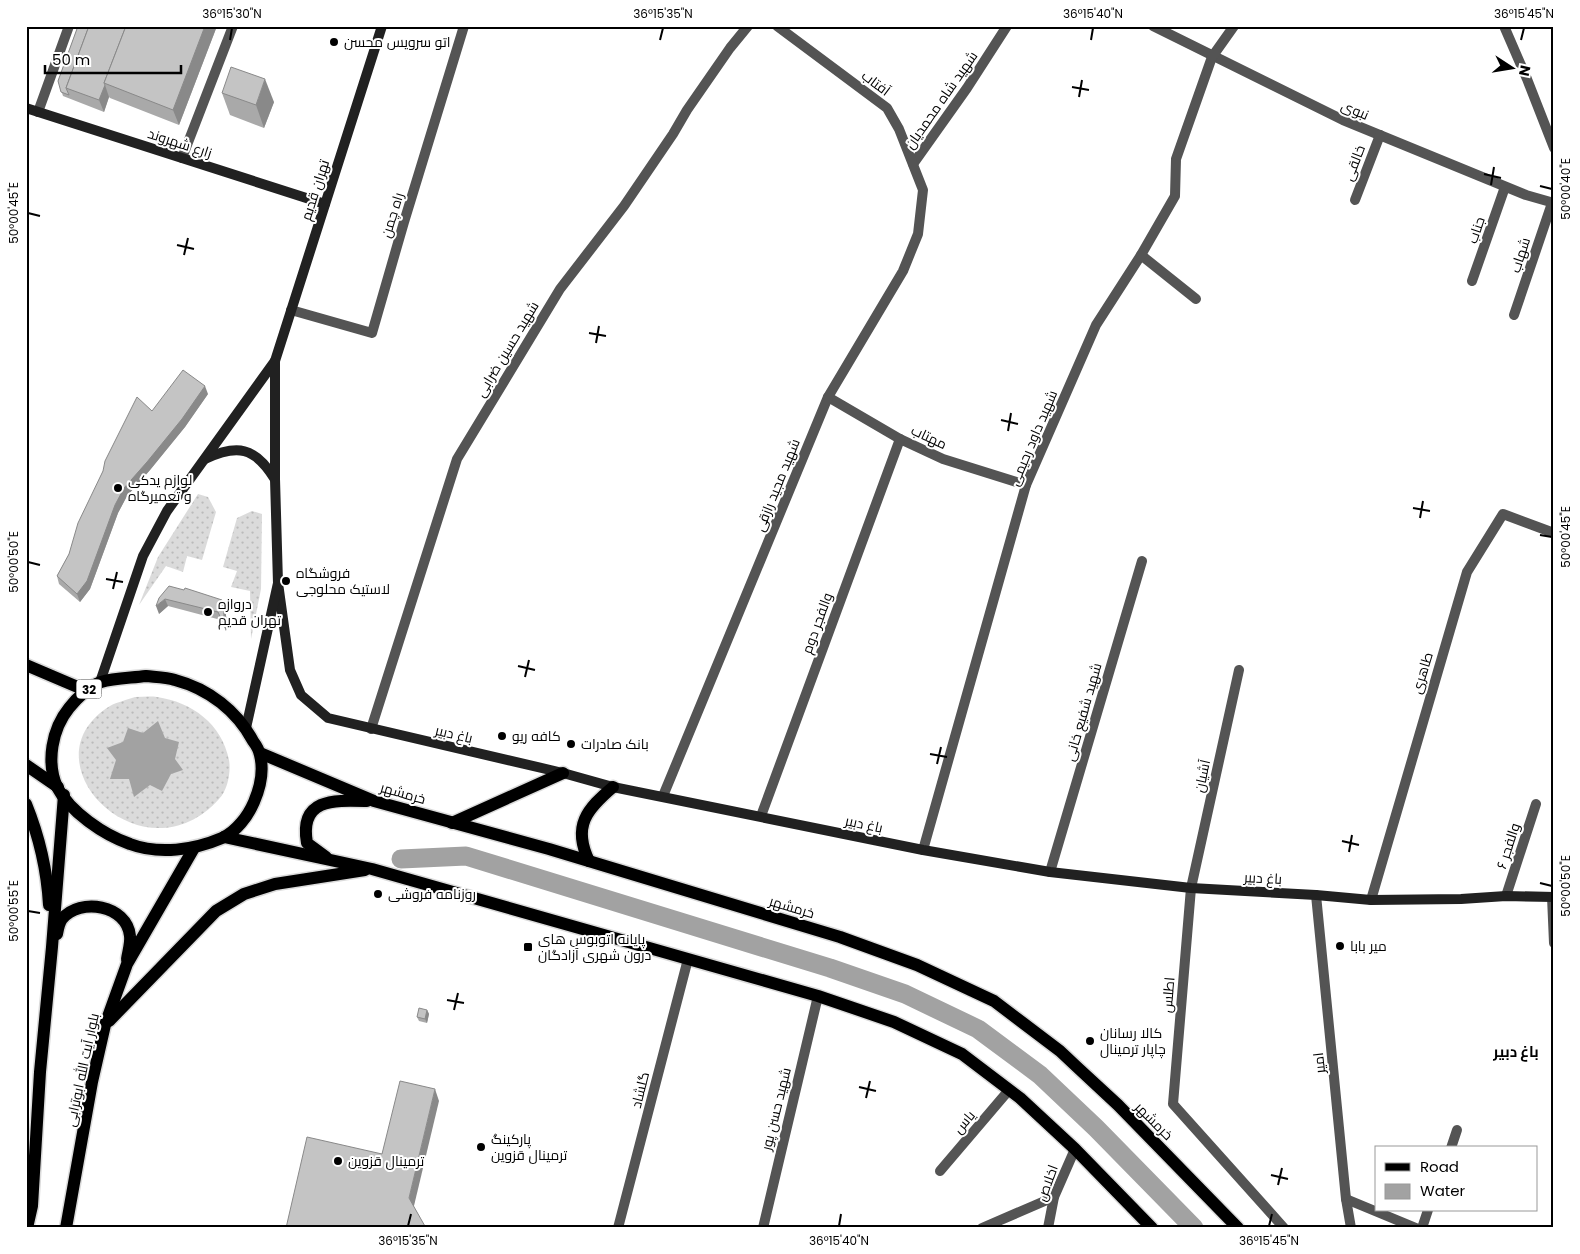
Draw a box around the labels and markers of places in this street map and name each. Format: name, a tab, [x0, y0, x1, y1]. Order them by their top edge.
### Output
place label: اتو سرویس محسن	[344, 32, 450, 52]
marker: اتو سرویس محسن	[328, 36, 340, 48]
place label: لوازم یدکی و تعمیرگاه	[128, 470, 192, 506]
marker: لوازم یدکی و تعمیرگاه	[112, 482, 124, 494]
place label: فروشگاه لاستیک محلوجی	[296, 563, 390, 599]
marker: فروشگاه لاستیک محلوجی	[280, 575, 292, 587]
place label: دروازه تهران قدیم	[218, 594, 281, 630]
marker: دروازه تهران قدیم	[202, 606, 214, 618]
place label: کافه ریو	[512, 726, 561, 746]
marker: کافه ریو	[496, 730, 508, 742]
place label: بانک صادرات	[581, 734, 649, 754]
marker: بانک صادرات	[565, 738, 577, 750]
place label: روزنامه فروشی	[388, 884, 476, 904]
marker: روزنامه فروشی	[372, 888, 384, 900]
place label: پایانه اتوبوس های درون شهری آزادگان	[538, 929, 651, 965]
place label: میر بابا	[1350, 936, 1387, 956]
marker: میر بابا	[1334, 940, 1346, 952]
marker: پایانه اتوبوس های درون شهری آزادگان	[522, 941, 534, 953]
place label: کالا رسانان چاپار ترمینال	[1100, 1023, 1166, 1059]
marker: کالا رسانان چاپار ترمینال	[1084, 1035, 1096, 1047]
place label: پارکینگ ترمینال قزوین	[491, 1129, 567, 1165]
marker: پارکینگ ترمینال قزوین	[475, 1141, 487, 1153]
place label: ترمینال قزوین	[348, 1151, 424, 1171]
marker: ترمینال قزوین	[332, 1155, 344, 1167]

